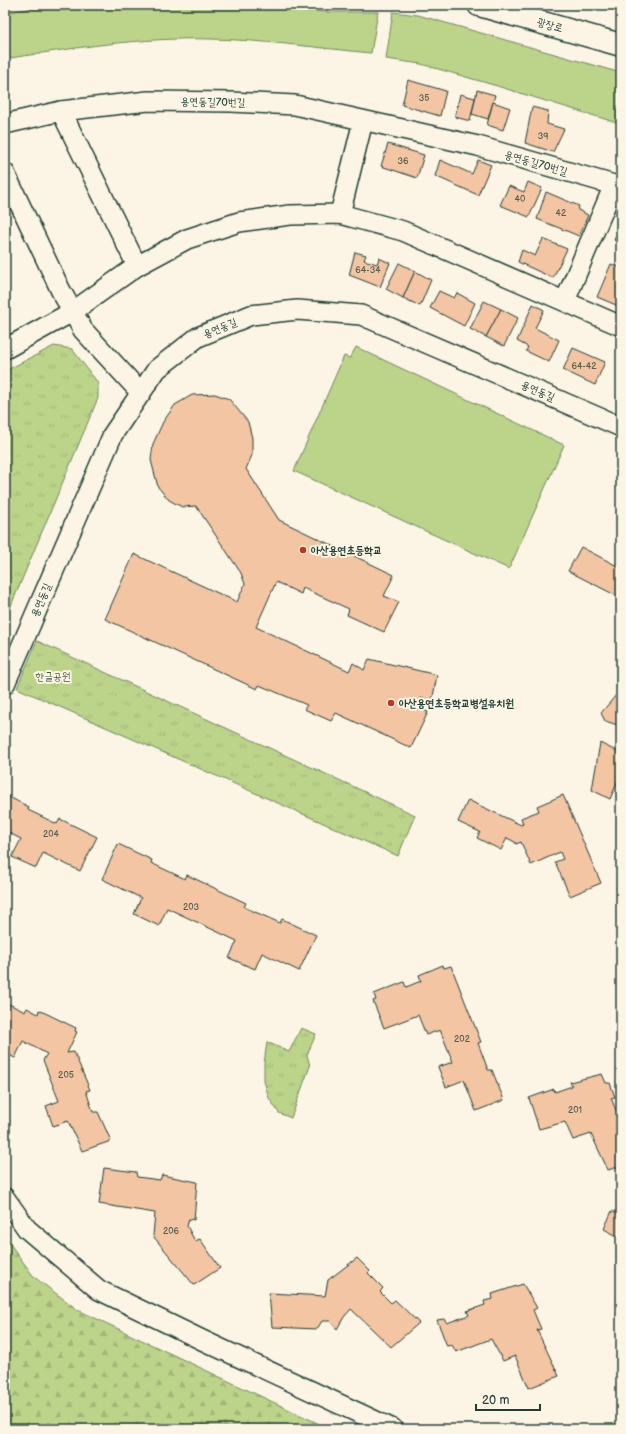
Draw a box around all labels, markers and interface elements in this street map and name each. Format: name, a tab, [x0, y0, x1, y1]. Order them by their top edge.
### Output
street label: 광장로	[535, 15, 565, 35]
house number: 35	[419, 93, 429, 104]
street label: 용연동길70번길	[180, 95, 246, 109]
house number: 39	[538, 131, 548, 142]
street label: 용연동길70번길	[503, 148, 569, 178]
house number: 36	[397, 156, 409, 167]
house number: 40	[515, 194, 525, 205]
house number: 42	[556, 208, 567, 219]
house number: 64-34	[355, 265, 381, 276]
street label: 용연동길	[201, 315, 239, 341]
house number: 64-42	[571, 361, 597, 372]
street label: 용연동길	[519, 378, 557, 404]
place label: 아산용연초등학교	[311, 544, 382, 557]
marker: 아산용연초등학교	[298, 545, 308, 555]
street label: 용연동길	[28, 581, 54, 619]
park label: 한글공원	[35, 670, 71, 683]
place label: 아산용연초등학교병설유치원	[399, 697, 514, 710]
marker: 아산용연초등학교병설유치원	[386, 698, 396, 708]
house number: 204	[43, 829, 60, 840]
house number: 203	[183, 902, 200, 913]
house number: 202	[454, 1034, 471, 1045]
house number: 205	[58, 1070, 74, 1081]
house number: 201	[568, 1105, 582, 1116]
house number: 206	[163, 1226, 180, 1237]
scale bar	[476, 1386, 540, 1412]
text: 20 m	[482, 1393, 509, 1408]

